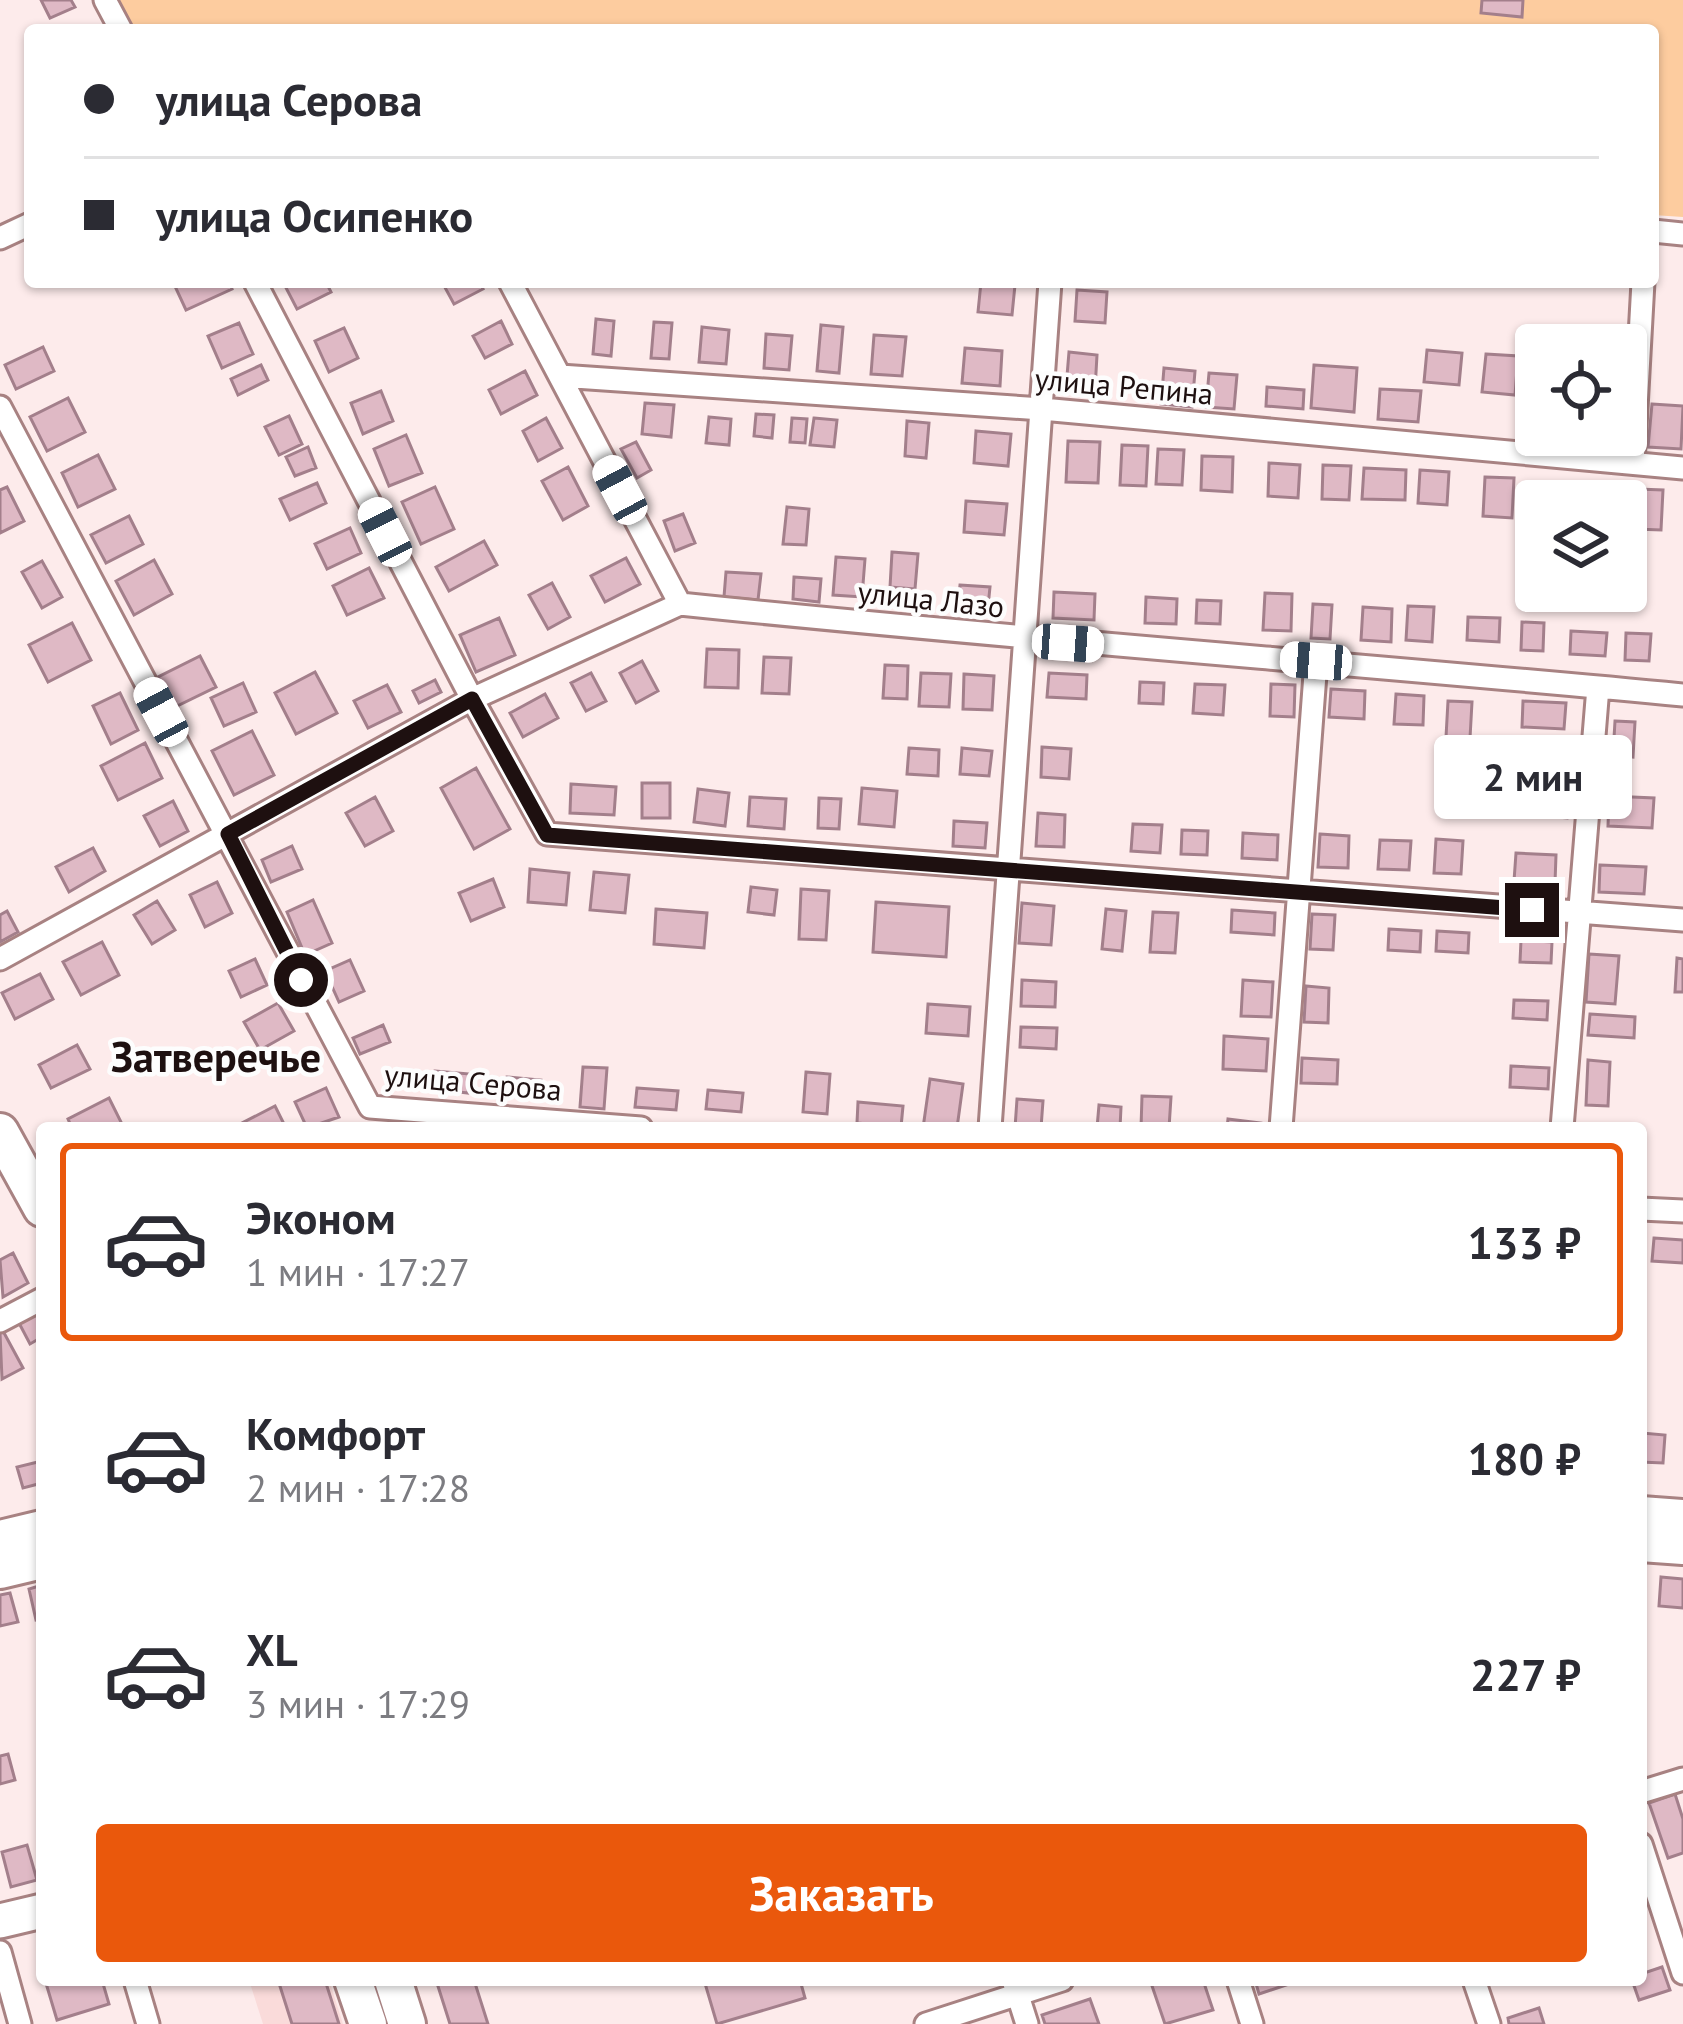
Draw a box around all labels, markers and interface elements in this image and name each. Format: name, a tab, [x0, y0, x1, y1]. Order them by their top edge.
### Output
text: улица Серова	[156, 70, 422, 128]
text: улица Осипенко	[156, 186, 473, 244]
map controls	[1515, 324, 1647, 612]
button: locate	[1515, 324, 1647, 456]
street label: улица Репина	[1033, 358, 1215, 413]
car	[587, 450, 653, 530]
button: layers	[1515, 480, 1647, 612]
car	[353, 492, 417, 572]
street label: улица Лазо	[856, 571, 1006, 626]
car	[1031, 623, 1105, 663]
car	[1279, 641, 1353, 681]
car	[128, 672, 194, 752]
callout: 2 мин	[1433, 736, 1631, 820]
text: 2 мин	[1483, 751, 1583, 802]
route end	[1505, 883, 1559, 937]
route start	[274, 953, 328, 1007]
district label: Затверечье	[111, 1029, 321, 1084]
street label: улица Серова	[383, 1054, 563, 1109]
icon: car	[102, 1188, 210, 1296]
text: Эконом	[246, 1188, 396, 1246]
text: 133 ₽	[1468, 1213, 1581, 1271]
text: 1 мин · 17:27	[246, 1246, 470, 1297]
icon: car	[102, 1404, 210, 1512]
text: Комфорт	[246, 1404, 425, 1462]
text: 180 ₽	[1468, 1429, 1581, 1487]
text: 2 мин · 17:28	[246, 1462, 470, 1513]
icon: car	[102, 1620, 210, 1728]
text: XL	[246, 1620, 298, 1678]
text: 227 ₽	[1470, 1645, 1581, 1703]
text: 3 мин · 17:29	[246, 1678, 470, 1729]
button: Заказать	[96, 1824, 1587, 1962]

